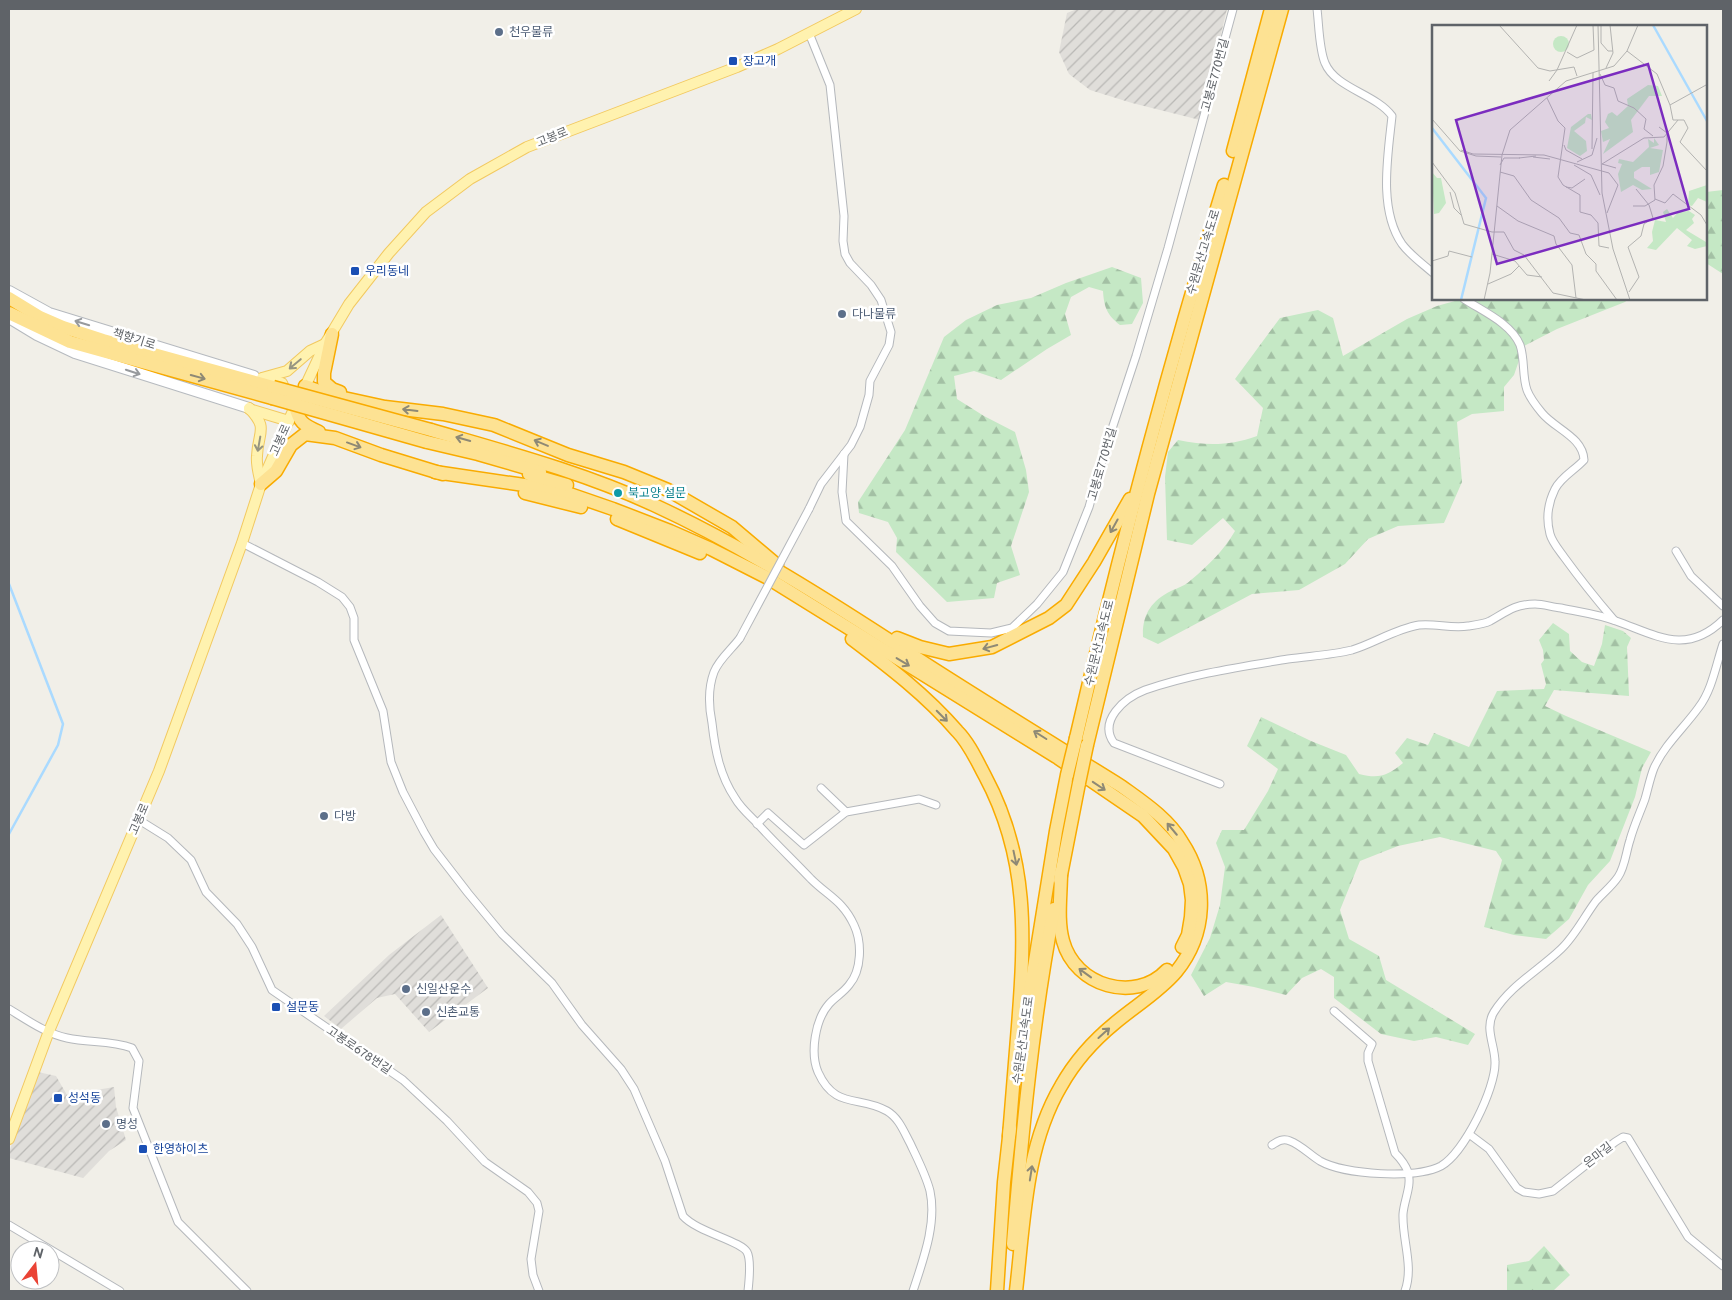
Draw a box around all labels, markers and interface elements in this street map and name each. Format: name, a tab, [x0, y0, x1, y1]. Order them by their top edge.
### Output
place label: 천우물류	[509, 25, 553, 41]
inset map	[1432, 25, 1707, 300]
marker: 천우물류	[493, 26, 505, 38]
street label: 고봉로770번길	[1198, 37, 1233, 114]
place label: 장고개	[743, 54, 776, 70]
marker: 장고개	[727, 55, 739, 67]
street label: 고봉로	[534, 124, 571, 152]
street label: 수원문산고속도로	[1183, 208, 1225, 297]
place label: 우리동네	[365, 264, 409, 280]
marker: 우리동네	[349, 265, 361, 277]
place label: 다나물류	[852, 307, 896, 323]
marker: 다나물류	[836, 308, 848, 320]
one-way arrow	[75, 318, 90, 327]
street label: 책향기로	[110, 326, 157, 354]
one-way arrow	[289, 358, 302, 370]
one-way arrow	[125, 367, 141, 377]
one-way arrow	[189, 373, 205, 383]
one-way arrow	[402, 405, 418, 415]
street label: 고봉로	[267, 422, 295, 459]
street label: 고봉로770번길	[1085, 426, 1121, 503]
one-way arrow	[455, 434, 471, 444]
one-way arrow	[254, 435, 263, 451]
one-way arrow	[534, 438, 549, 448]
one-way arrow	[346, 441, 362, 450]
place label: 북고양 설문	[628, 486, 686, 502]
marker: 북고양 설문	[612, 487, 624, 499]
one-way arrow	[1109, 518, 1119, 533]
street label: 수원문산고속도로	[1082, 598, 1118, 688]
one-way arrow	[982, 642, 998, 652]
one-way arrow	[895, 657, 909, 667]
one-way arrow	[936, 709, 948, 722]
one-way arrow	[1034, 729, 1048, 739]
one-way arrow	[1092, 781, 1106, 791]
street label: 고봉로	[126, 801, 154, 838]
place label: 다방	[334, 809, 356, 825]
marker: 다방	[318, 810, 330, 822]
one-way arrow	[1166, 823, 1177, 836]
one-way arrow	[1011, 850, 1020, 866]
one-way arrow	[1079, 968, 1092, 979]
place label: 신일산운수	[416, 982, 471, 998]
marker: 신일산운수	[400, 983, 412, 995]
street label: 수원문산고속도로	[1010, 995, 1038, 1085]
place label: 설문동	[286, 1000, 319, 1016]
marker: 설문동	[270, 1001, 282, 1013]
place label: 신촌교통	[436, 1005, 480, 1021]
marker: 신촌교통	[420, 1006, 432, 1018]
street label: 고봉로678번길	[323, 1023, 394, 1079]
one-way arrow	[1098, 1027, 1111, 1038]
place label: 성석동	[68, 1091, 101, 1107]
marker: 성석동	[52, 1092, 64, 1104]
place label: 명성	[116, 1117, 138, 1133]
marker: 명성	[100, 1118, 112, 1130]
street label: 은마길	[1581, 1139, 1617, 1172]
place label: 한영하이츠	[153, 1142, 208, 1158]
marker: 한영하이츠	[137, 1143, 149, 1155]
one-way arrow	[1026, 1166, 1036, 1182]
north arrow	[10, 1240, 60, 1290]
text: N	[31, 1244, 45, 1264]

